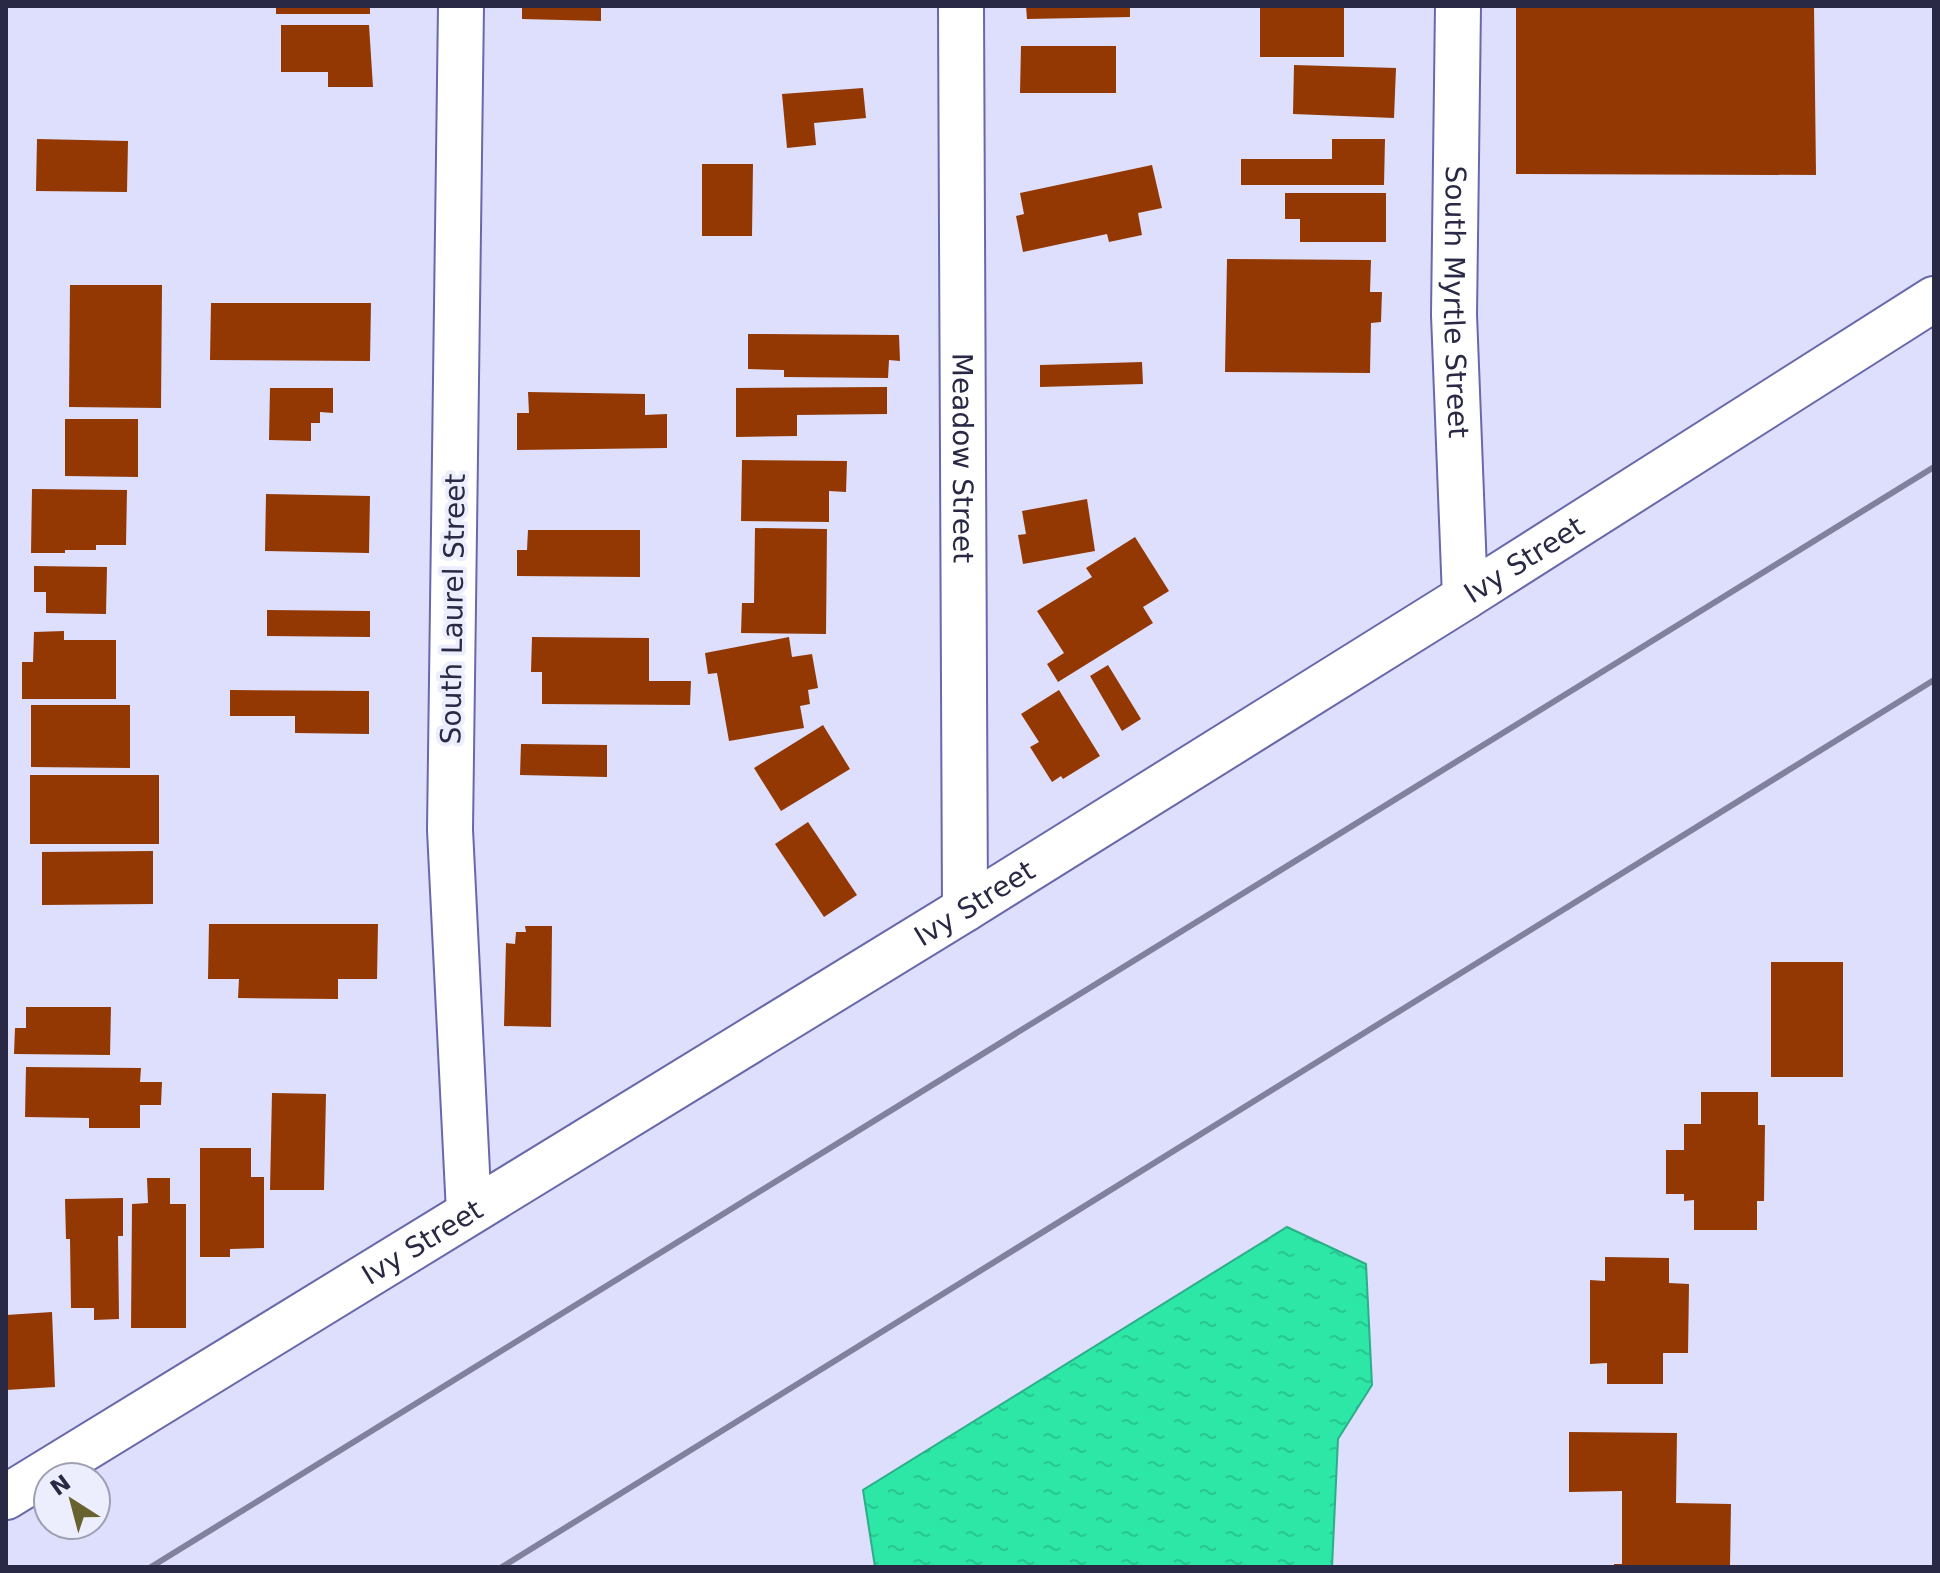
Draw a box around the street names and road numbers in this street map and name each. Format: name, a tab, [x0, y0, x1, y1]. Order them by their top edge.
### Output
street label: South Myrtle Street	[1437, 165, 1475, 439]
street label: Meadow Street	[946, 353, 980, 563]
street label: South Laurel Street	[434, 473, 472, 745]
street label: Ivy Street	[1458, 509, 1590, 610]
street label: Ivy Street	[908, 853, 1041, 953]
street label: Ivy Street	[356, 1192, 488, 1291]

